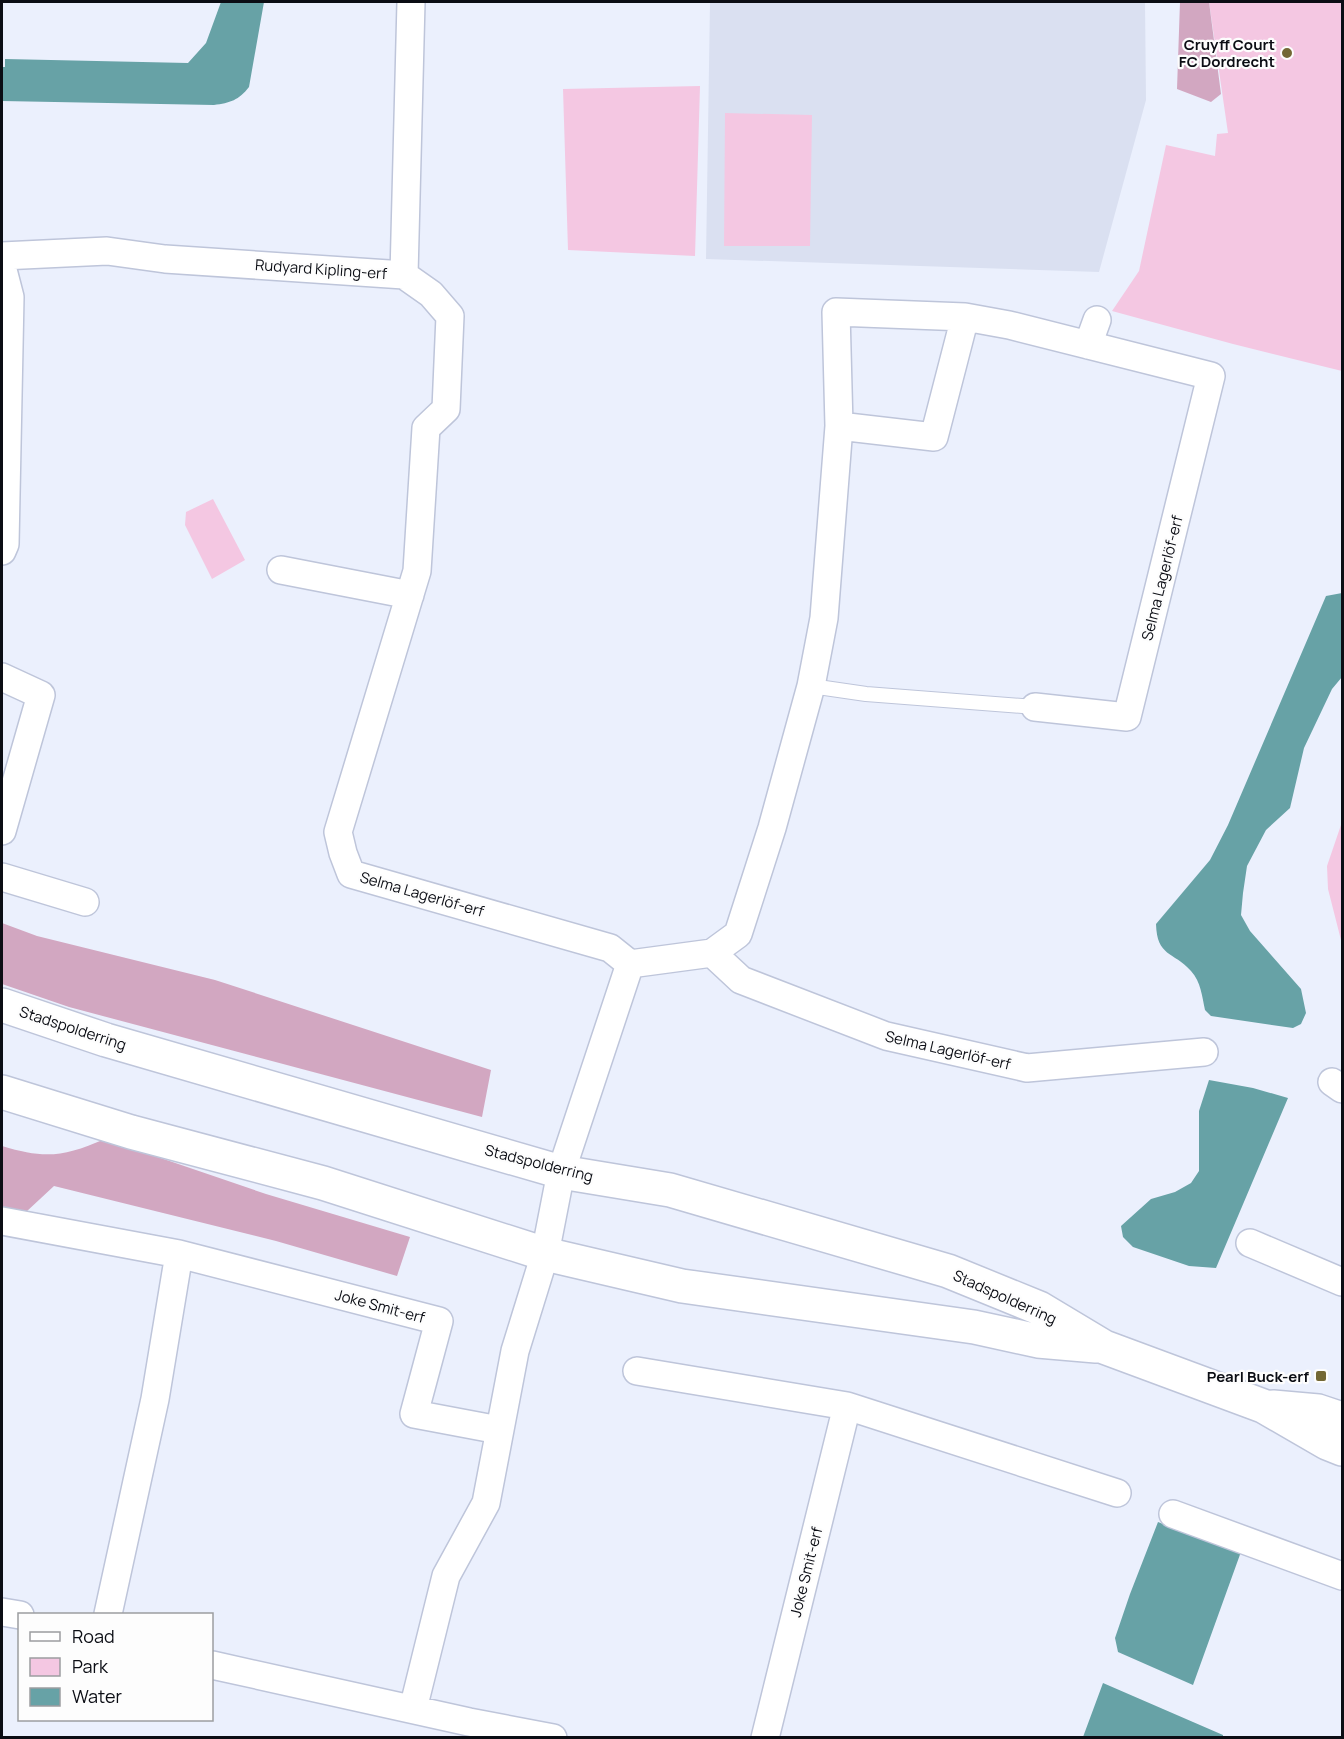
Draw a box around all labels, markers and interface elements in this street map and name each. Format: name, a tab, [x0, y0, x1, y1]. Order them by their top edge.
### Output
place label: Cruyff Court FC Dordrecht	[1179, 34, 1275, 72]
marker: Cruyff Court FC Dordrecht	[1280, 46, 1294, 60]
street label: Rudyard Kipling-erf	[254, 254, 388, 284]
street label: Selma Lagerlöf-erf	[1136, 513, 1188, 643]
street label: Selma Lagerlöf-erf	[358, 866, 487, 922]
street label: Stadspolderring	[17, 1001, 129, 1055]
street label: Selma Lagerlöf-erf	[883, 1025, 1013, 1075]
street label: Stadspolderring	[482, 1139, 596, 1187]
street label: Stadspolderring	[950, 1265, 1060, 1329]
street label: Joke Smit-erf	[333, 1284, 428, 1328]
place label: Pearl Buck-erf	[1207, 1366, 1309, 1387]
marker: Pearl Buck-erf	[1314, 1369, 1328, 1383]
street label: Joke Smit-erf	[785, 1524, 827, 1619]
legend	[18, 1613, 213, 1721]
text: Road	[72, 1624, 115, 1648]
text: Park	[72, 1654, 109, 1678]
text: Water	[72, 1684, 122, 1708]

